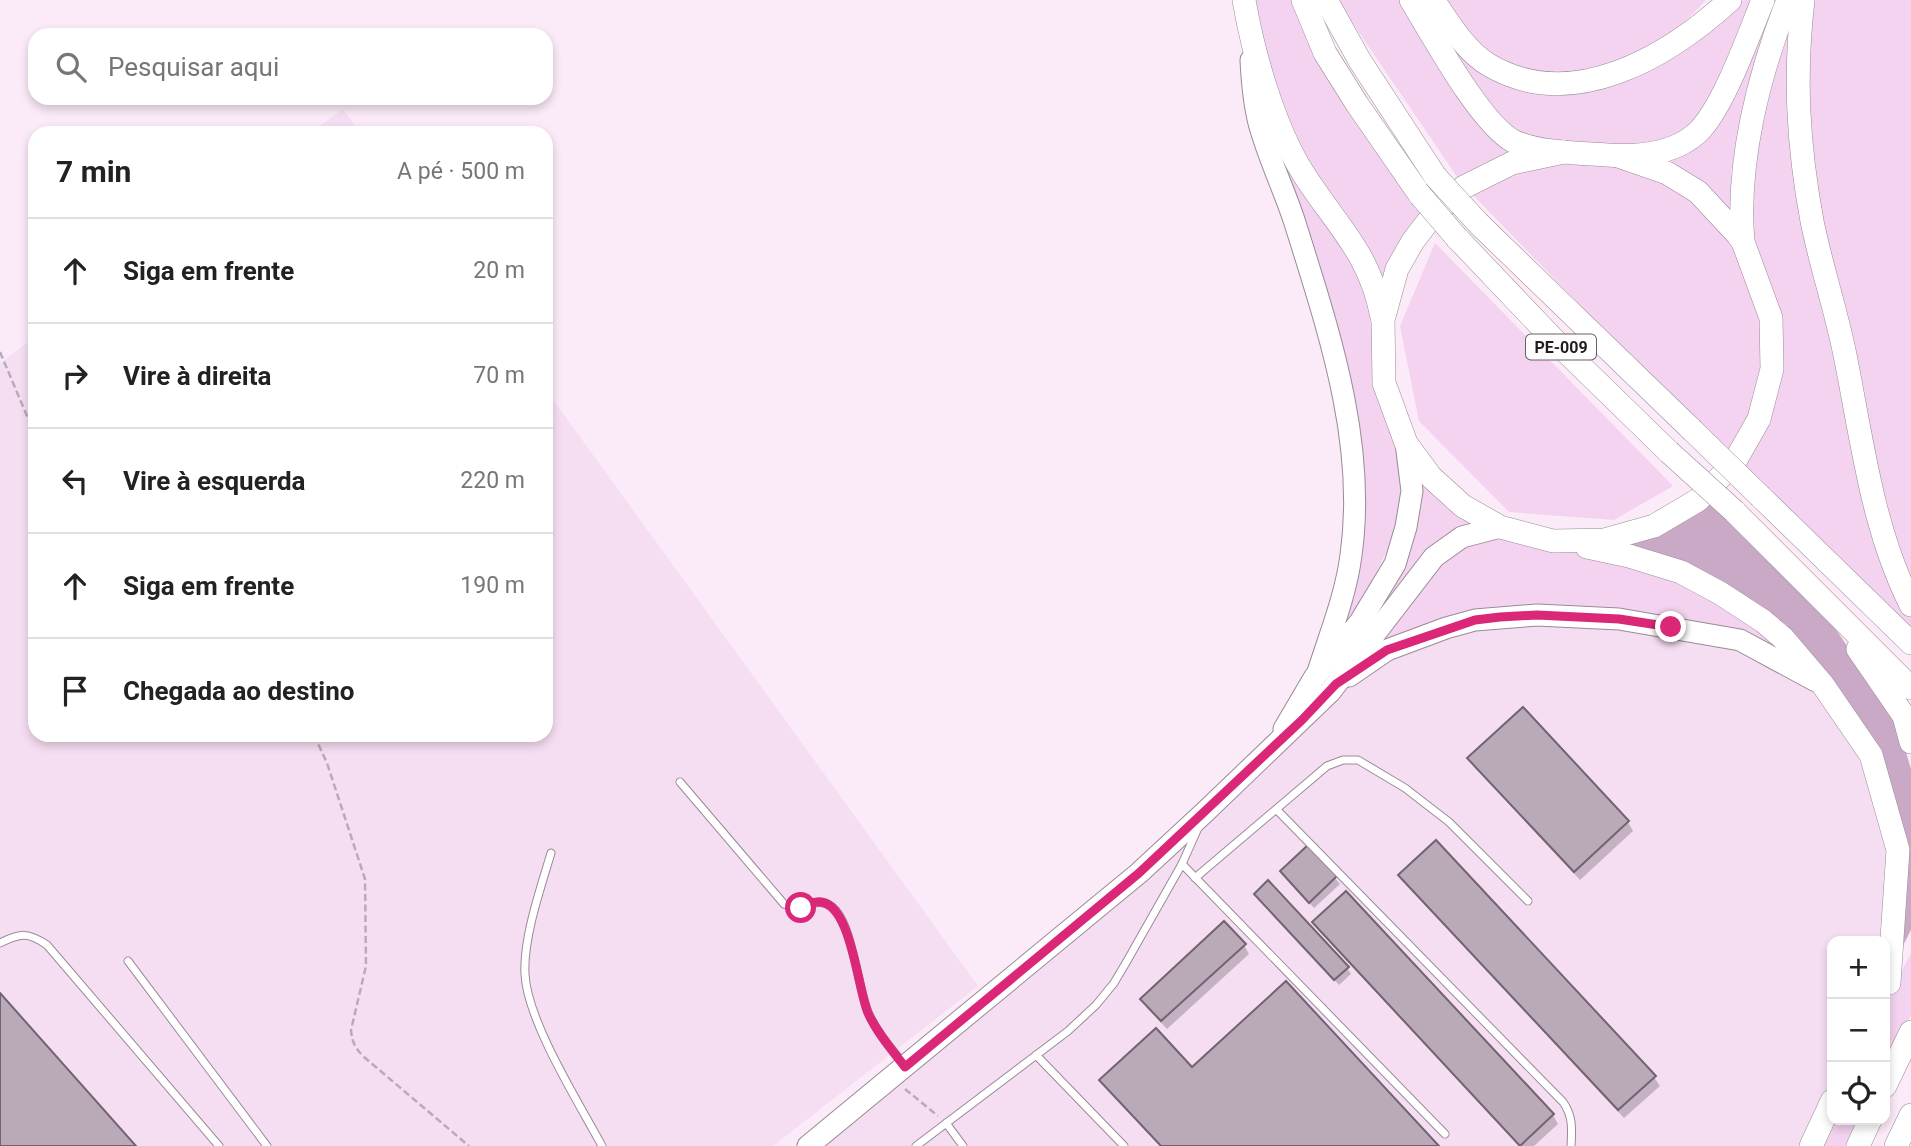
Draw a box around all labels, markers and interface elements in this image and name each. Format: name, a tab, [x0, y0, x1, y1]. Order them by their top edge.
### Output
search box	[28, 28, 553, 105]
icon: search	[52, 48, 90, 86]
text: Pesquisar aqui	[108, 52, 279, 82]
text: 7 min	[56, 154, 131, 189]
text: A pé · 500 m	[397, 158, 525, 185]
icon: ahead	[56, 252, 94, 290]
text: Siga em frente	[123, 256, 294, 286]
text: 20 m	[473, 257, 525, 284]
road number: PE-009	[1526, 334, 1596, 360]
icon: right	[56, 357, 94, 395]
text: Vire à direita	[123, 361, 271, 391]
text: 70 m	[473, 362, 525, 389]
icon: left	[56, 462, 94, 500]
text: Vire à esquerda	[123, 466, 306, 496]
text: 220 m	[460, 467, 525, 494]
icon: ahead	[56, 567, 94, 605]
text: Siga em frente	[123, 571, 294, 601]
text: 190 m	[460, 572, 525, 599]
route end	[1655, 611, 1686, 642]
icon: arrive	[56, 672, 94, 710]
text: Chegada ao destino	[123, 676, 354, 706]
route start	[785, 892, 816, 923]
map controls	[1827, 936, 1890, 1125]
button: +	[1827, 936, 1890, 999]
button: −	[1827, 999, 1890, 1062]
button: locate	[1827, 1062, 1890, 1125]

